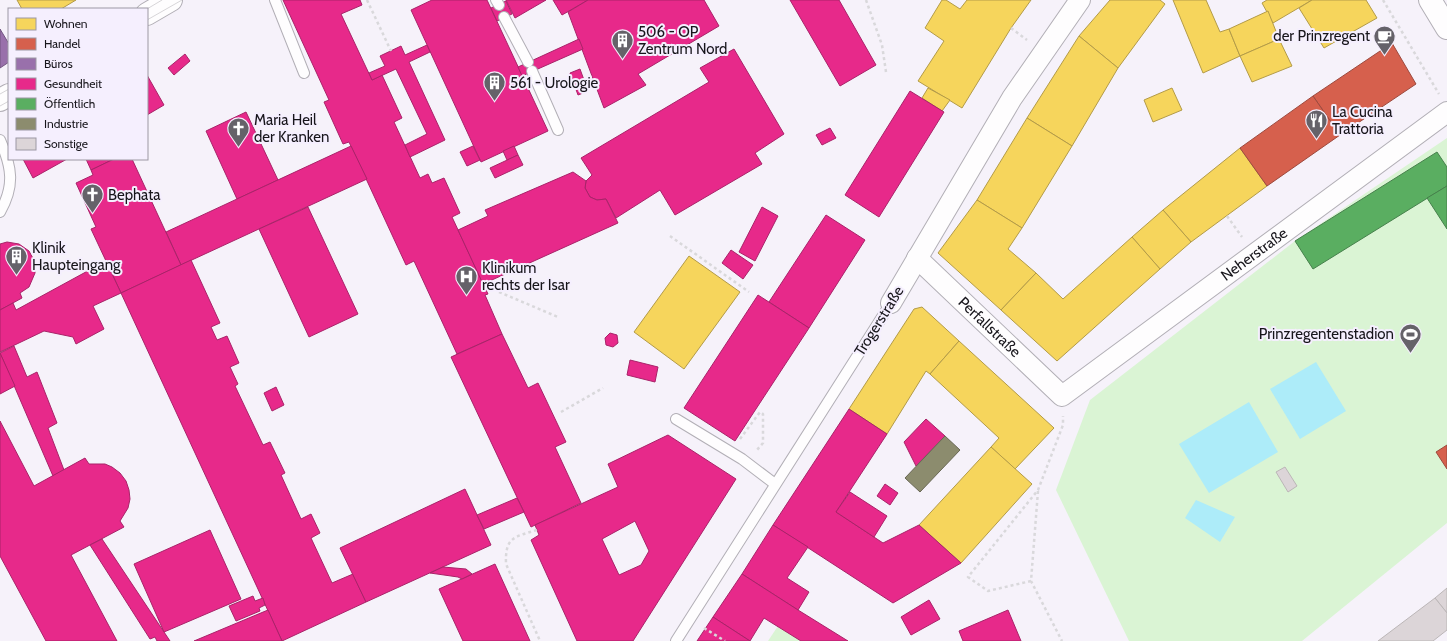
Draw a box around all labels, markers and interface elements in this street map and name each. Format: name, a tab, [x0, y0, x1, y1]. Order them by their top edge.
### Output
legend	[8, 8, 148, 160]
text: Wohnen	[44, 16, 88, 31]
place label: 506 - OP Zentrum Nord	[638, 23, 727, 58]
cafe icon: der Prinzregent	[1372, 23, 1398, 56]
place label: der Prinzregent	[1273, 27, 1370, 45]
building icon: 506 - OP Zentrum Nord	[610, 28, 636, 61]
text: Handel	[44, 36, 81, 51]
text: Büros	[44, 56, 73, 71]
building icon: 561 - Urologie	[481, 70, 507, 103]
place label: 561 - Urologie	[510, 74, 599, 92]
text: Gesundheit	[44, 76, 102, 91]
text: Öffentlich	[44, 96, 95, 111]
place label: La Cucina Trattoria	[1332, 103, 1393, 138]
restaurant icon: La Cucina Trattoria	[1303, 108, 1329, 141]
place label: Maria Heil der Kranken	[254, 111, 329, 146]
text: Industrie	[44, 116, 88, 131]
church icon: Maria Heil der Kranken	[225, 116, 251, 149]
text: Sonstige	[44, 136, 88, 151]
church icon: Bephata	[80, 182, 106, 215]
place label: Bephata	[108, 186, 161, 204]
street label: Neherstraße	[1217, 224, 1291, 285]
place label: Klinik Haupteingang	[32, 239, 121, 274]
building icon: Klinik Haupteingang	[4, 244, 30, 277]
place label: Klinikum rechts der Isar	[482, 259, 570, 294]
hospital icon: Klinikum rechts der Isar	[454, 264, 480, 297]
street label: Trogerstraße	[851, 283, 908, 359]
street label: Perfallstraße	[954, 293, 1025, 361]
sports icon: Prinzregentenstadion	[1397, 321, 1423, 354]
place label: Prinzregentenstadion	[1259, 325, 1394, 343]

